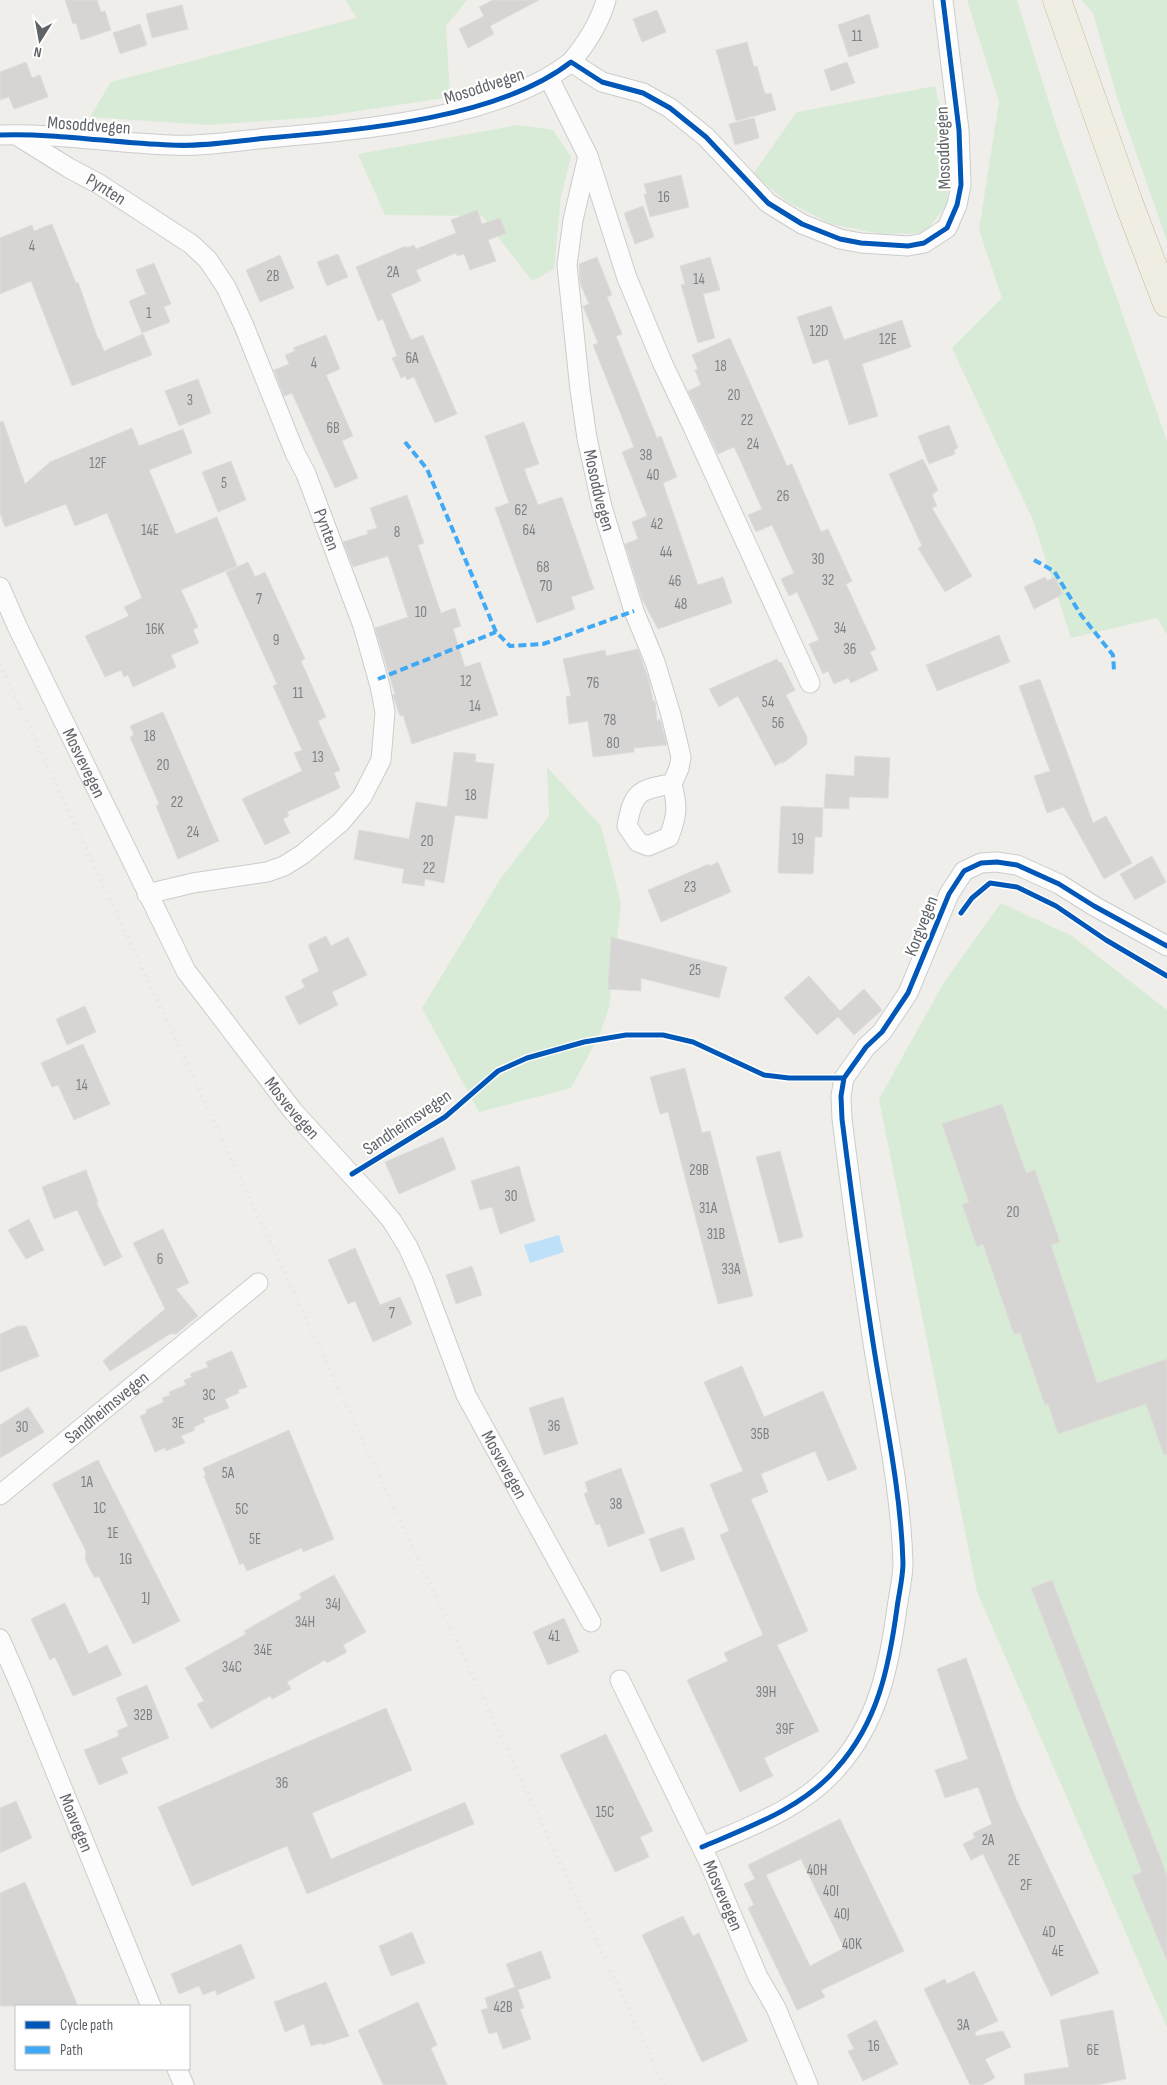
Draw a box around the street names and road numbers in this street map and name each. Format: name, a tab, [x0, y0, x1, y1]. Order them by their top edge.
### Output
street label: Mosoddvegen	[441, 64, 527, 109]
street label: Mosoddvegen	[932, 106, 955, 190]
street label: Mosoddvegen	[47, 112, 131, 139]
street label: Pynten	[82, 169, 130, 210]
street label: Mosoddvegen	[579, 448, 619, 534]
street label: Pynten	[309, 506, 344, 554]
street label: Mosvevegen	[58, 725, 109, 801]
street label: Korgvegen	[900, 893, 943, 959]
street label: Mosvevegen	[260, 1073, 324, 1144]
street label: Sandheimsvegen	[359, 1085, 456, 1160]
street label: Sandheimsvegen	[61, 1367, 153, 1448]
street label: Mosvevegen	[477, 1427, 531, 1503]
street label: Moavegen	[55, 1791, 97, 1855]
street label: Mosvevegen	[699, 1857, 747, 1934]

